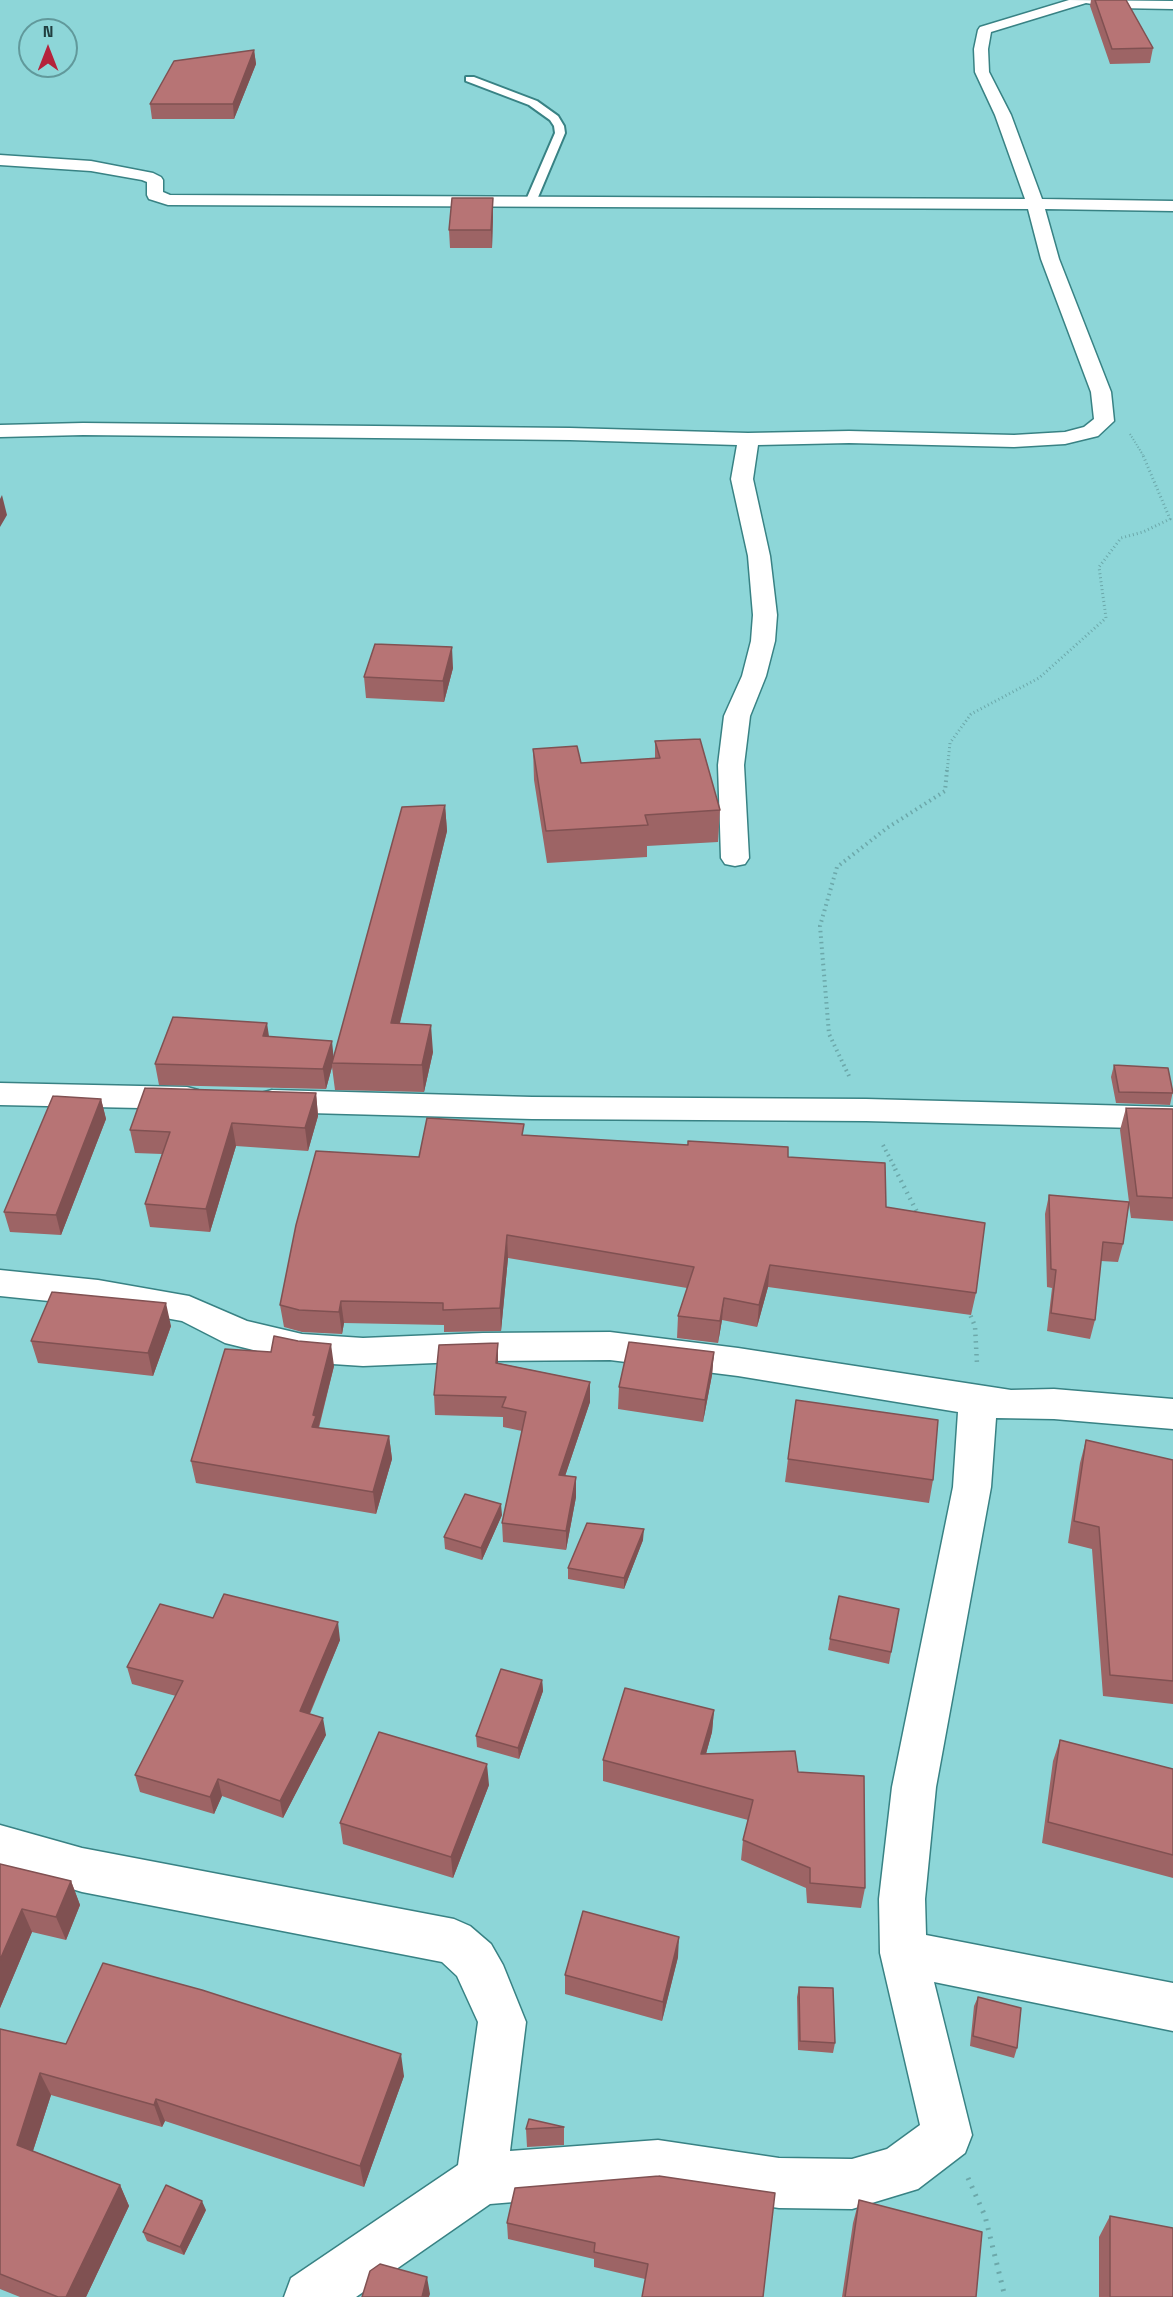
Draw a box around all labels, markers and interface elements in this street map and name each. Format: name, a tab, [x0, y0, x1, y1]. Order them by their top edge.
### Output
north arrow	[18, 18, 78, 78]
text: N	[43, 21, 53, 42]

